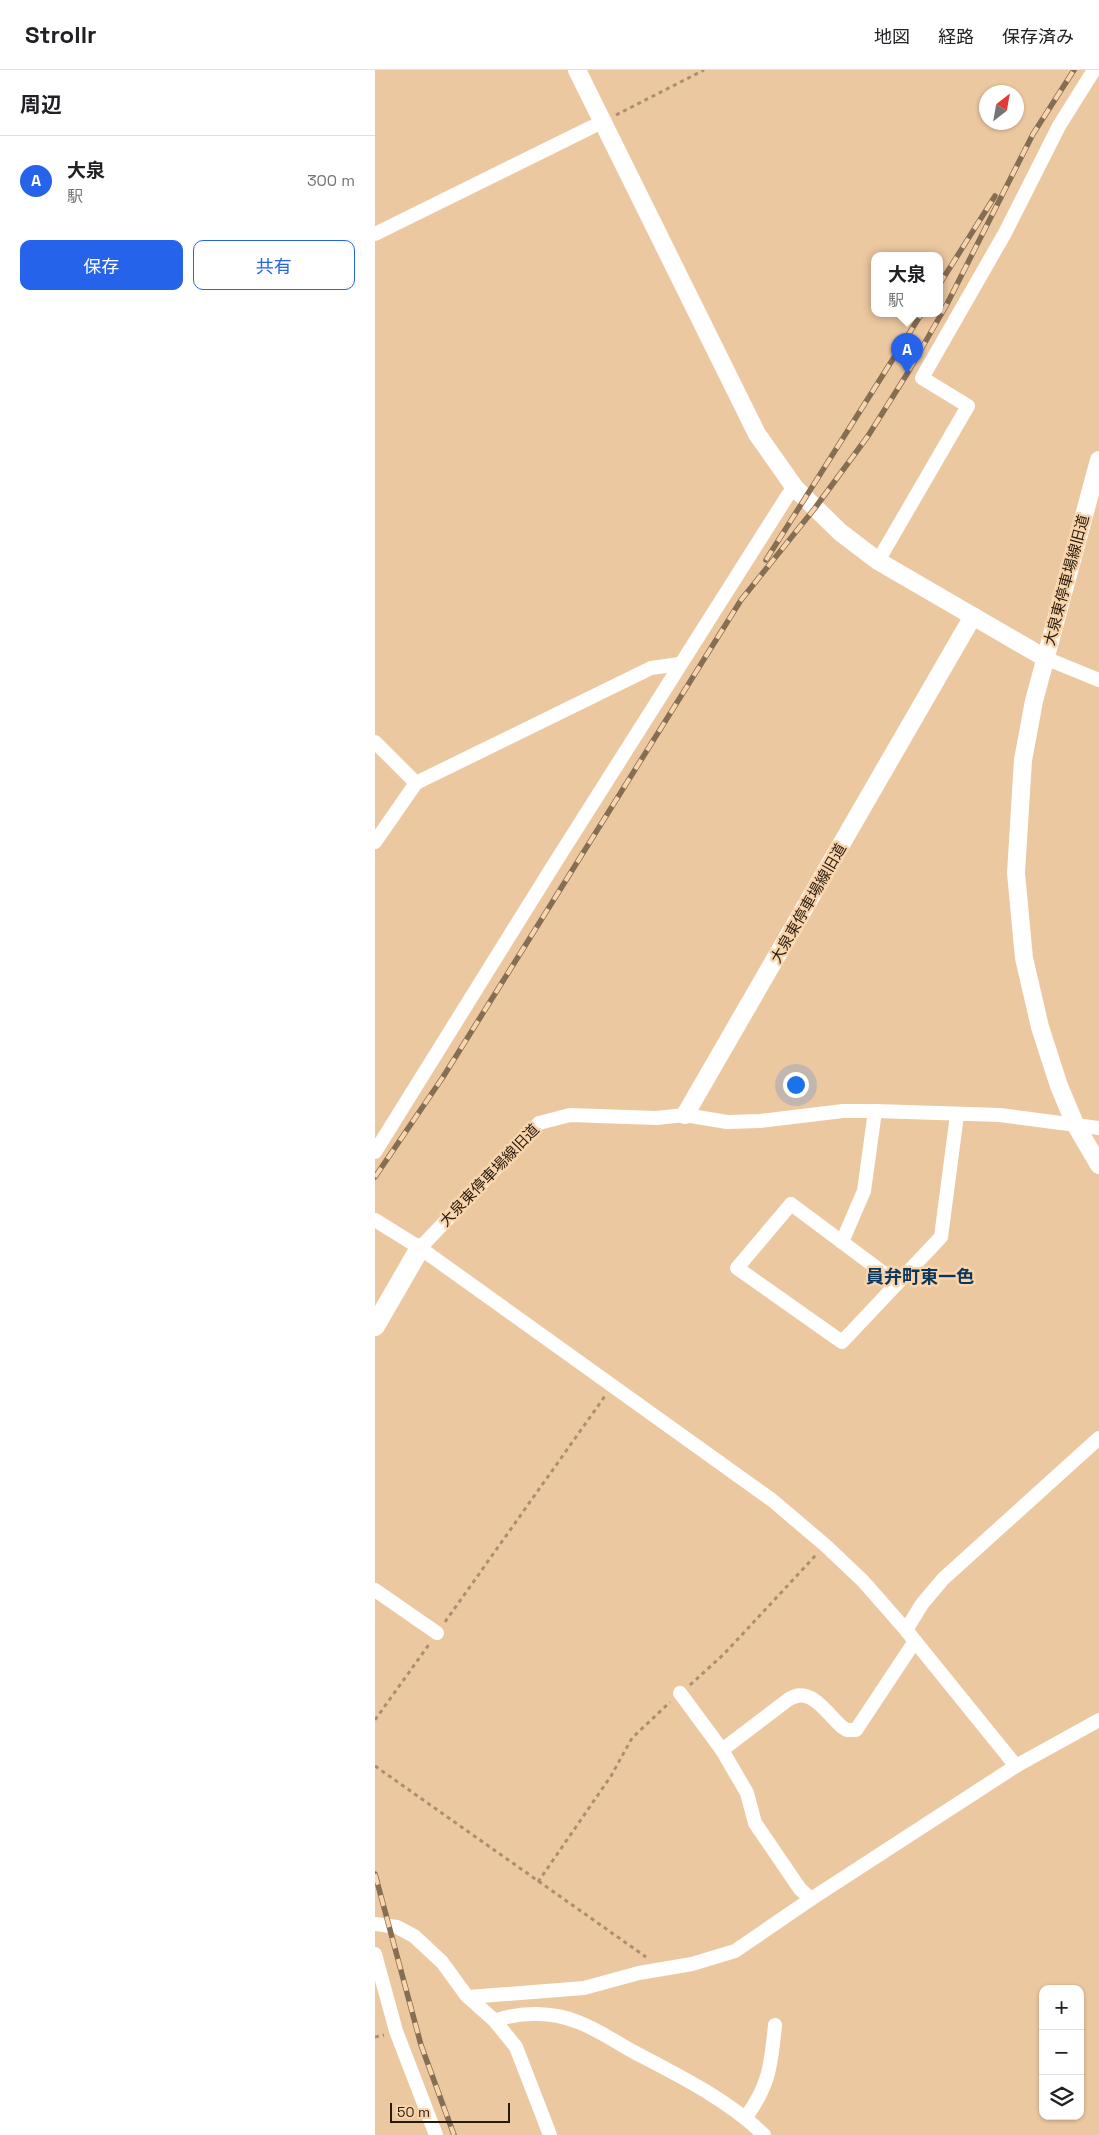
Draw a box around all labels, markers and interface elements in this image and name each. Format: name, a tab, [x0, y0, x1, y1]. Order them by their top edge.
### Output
text: Strollr	[25, 19, 97, 50]
text: 地図	[874, 25, 910, 48]
text: 経路	[938, 25, 974, 48]
text: 保存済み	[1002, 25, 1074, 48]
north arrow	[979, 85, 1024, 130]
text: 周辺	[20, 91, 62, 118]
text: 大泉	[67, 158, 105, 183]
text: A	[31, 170, 41, 191]
text: 300 m	[307, 170, 355, 191]
text: 駅	[67, 186, 83, 207]
button: 保存	[20, 240, 183, 290]
button: 共有	[193, 240, 355, 290]
popup	[871, 252, 943, 317]
text: 大泉	[888, 262, 926, 287]
text: 駅	[888, 290, 904, 311]
pin: A	[891, 333, 923, 374]
street label: 大泉東停車場線旧道	[1039, 512, 1093, 648]
street label: 大泉東停車場線旧道	[766, 840, 850, 966]
your location	[783, 1072, 809, 1098]
street label: 大泉東停車場線旧道	[435, 1120, 543, 1230]
district label: 員弁町東一色	[866, 1265, 974, 1288]
map controls	[1039, 1985, 1084, 2120]
button: +	[1039, 1985, 1084, 2030]
button: −	[1039, 2030, 1084, 2075]
button: layers	[1039, 2075, 1084, 2120]
scale bar	[390, 2100, 510, 2123]
text: 50 m	[397, 2103, 430, 2121]

